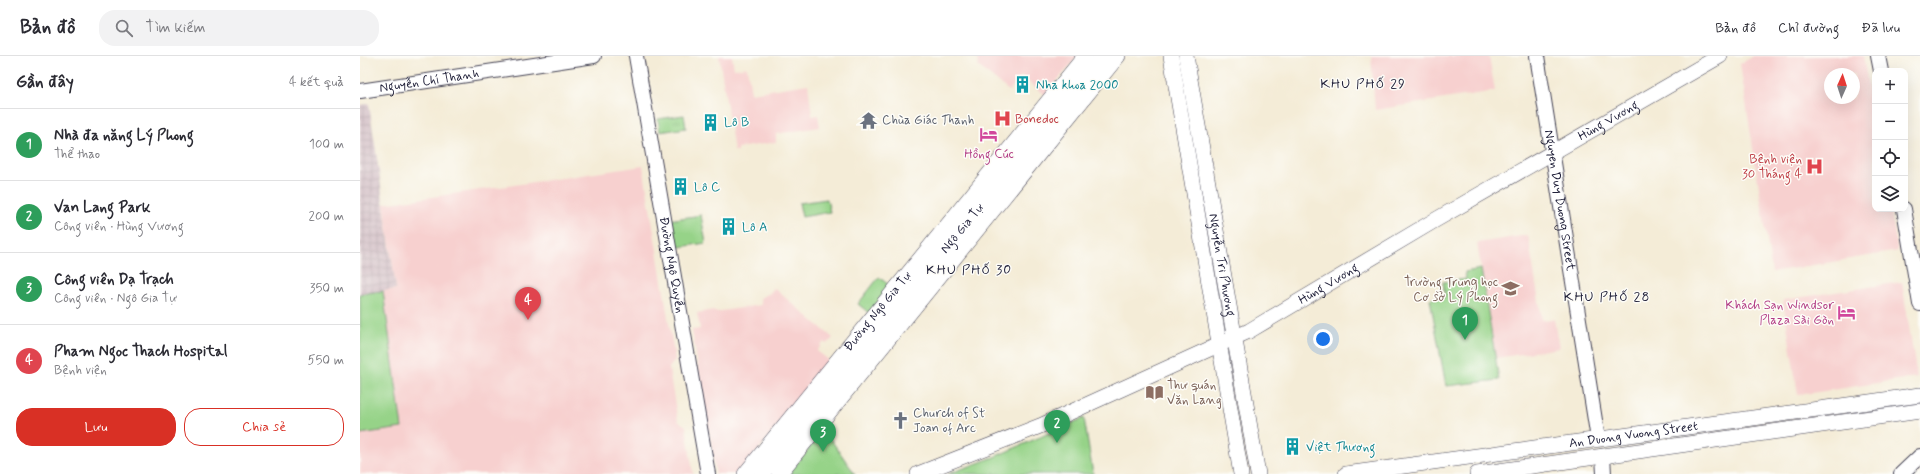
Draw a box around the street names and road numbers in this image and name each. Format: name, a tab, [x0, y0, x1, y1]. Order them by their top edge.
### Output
street label: Nguyễn Chí Thanh	[378, 65, 480, 97]
street label: Hùng Vương	[1575, 96, 1642, 145]
street label: Nguyen Duy Duong Street	[1540, 128, 1580, 272]
street label: Ngô Gia Tự	[936, 199, 988, 257]
street label: Nguyễn Tri Phương	[1204, 212, 1239, 318]
street label: Đường Ngô Quyền	[655, 215, 689, 314]
street label: Hùng Vương	[1295, 259, 1363, 308]
street label: Đường Ngô Gia Tự	[840, 267, 916, 355]
street label: An Duong Vuong Street	[1568, 417, 1699, 452]

